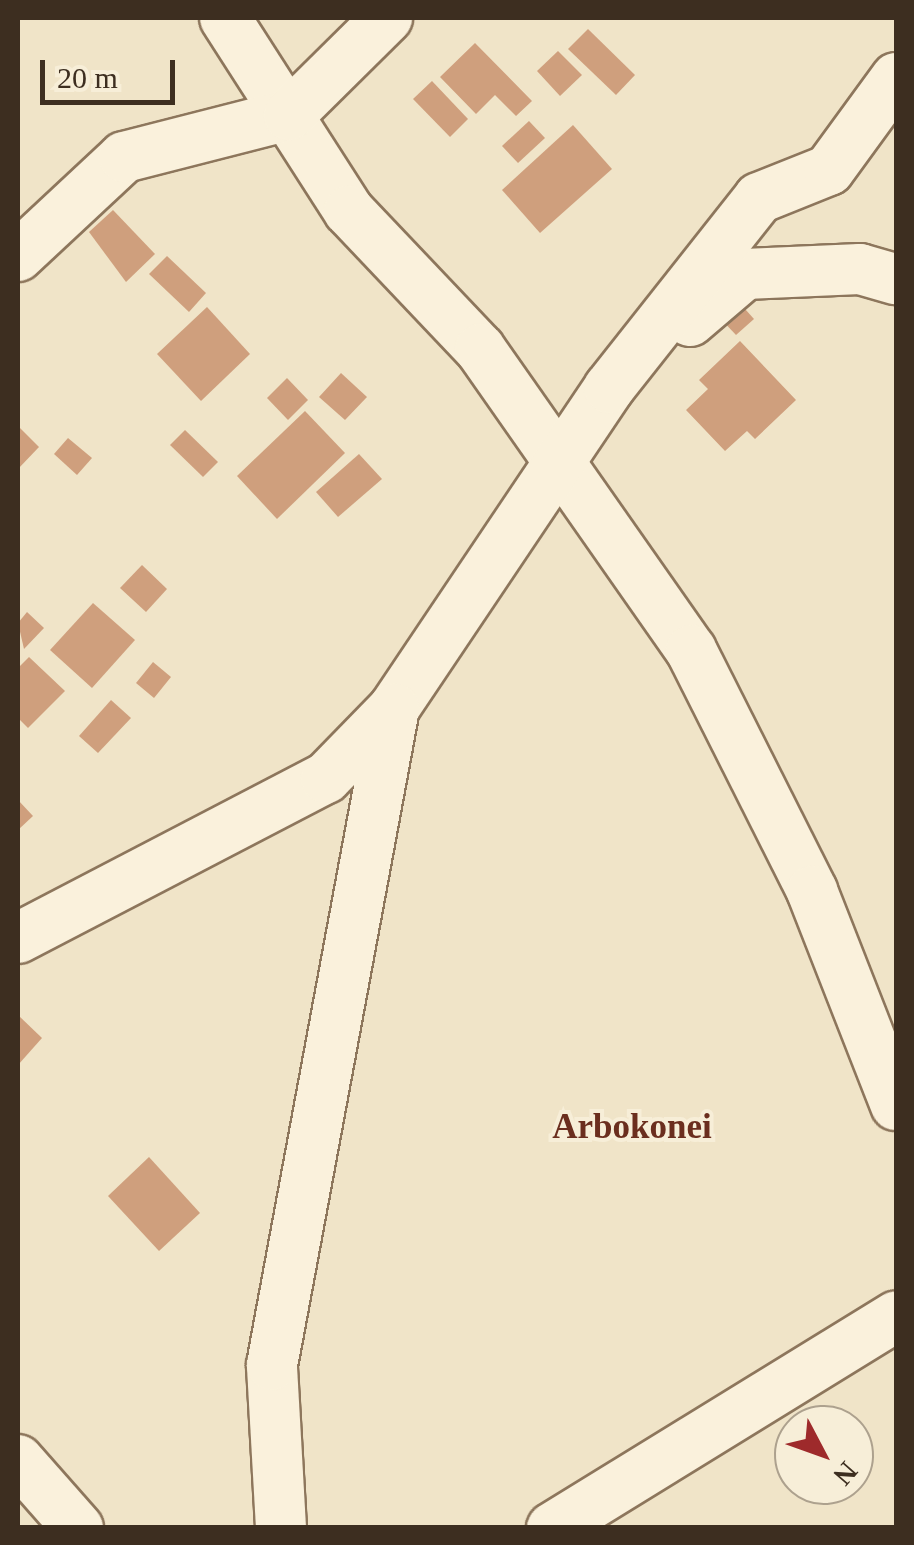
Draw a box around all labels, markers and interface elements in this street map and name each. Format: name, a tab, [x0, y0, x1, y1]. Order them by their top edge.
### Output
scale bar	[45, 40, 180, 102]
text: 20 m	[57, 61, 118, 94]
district label: Arbokonei	[552, 1106, 712, 1148]
north arrow	[774, 1405, 874, 1505]
text: N	[827, 1456, 864, 1491]

